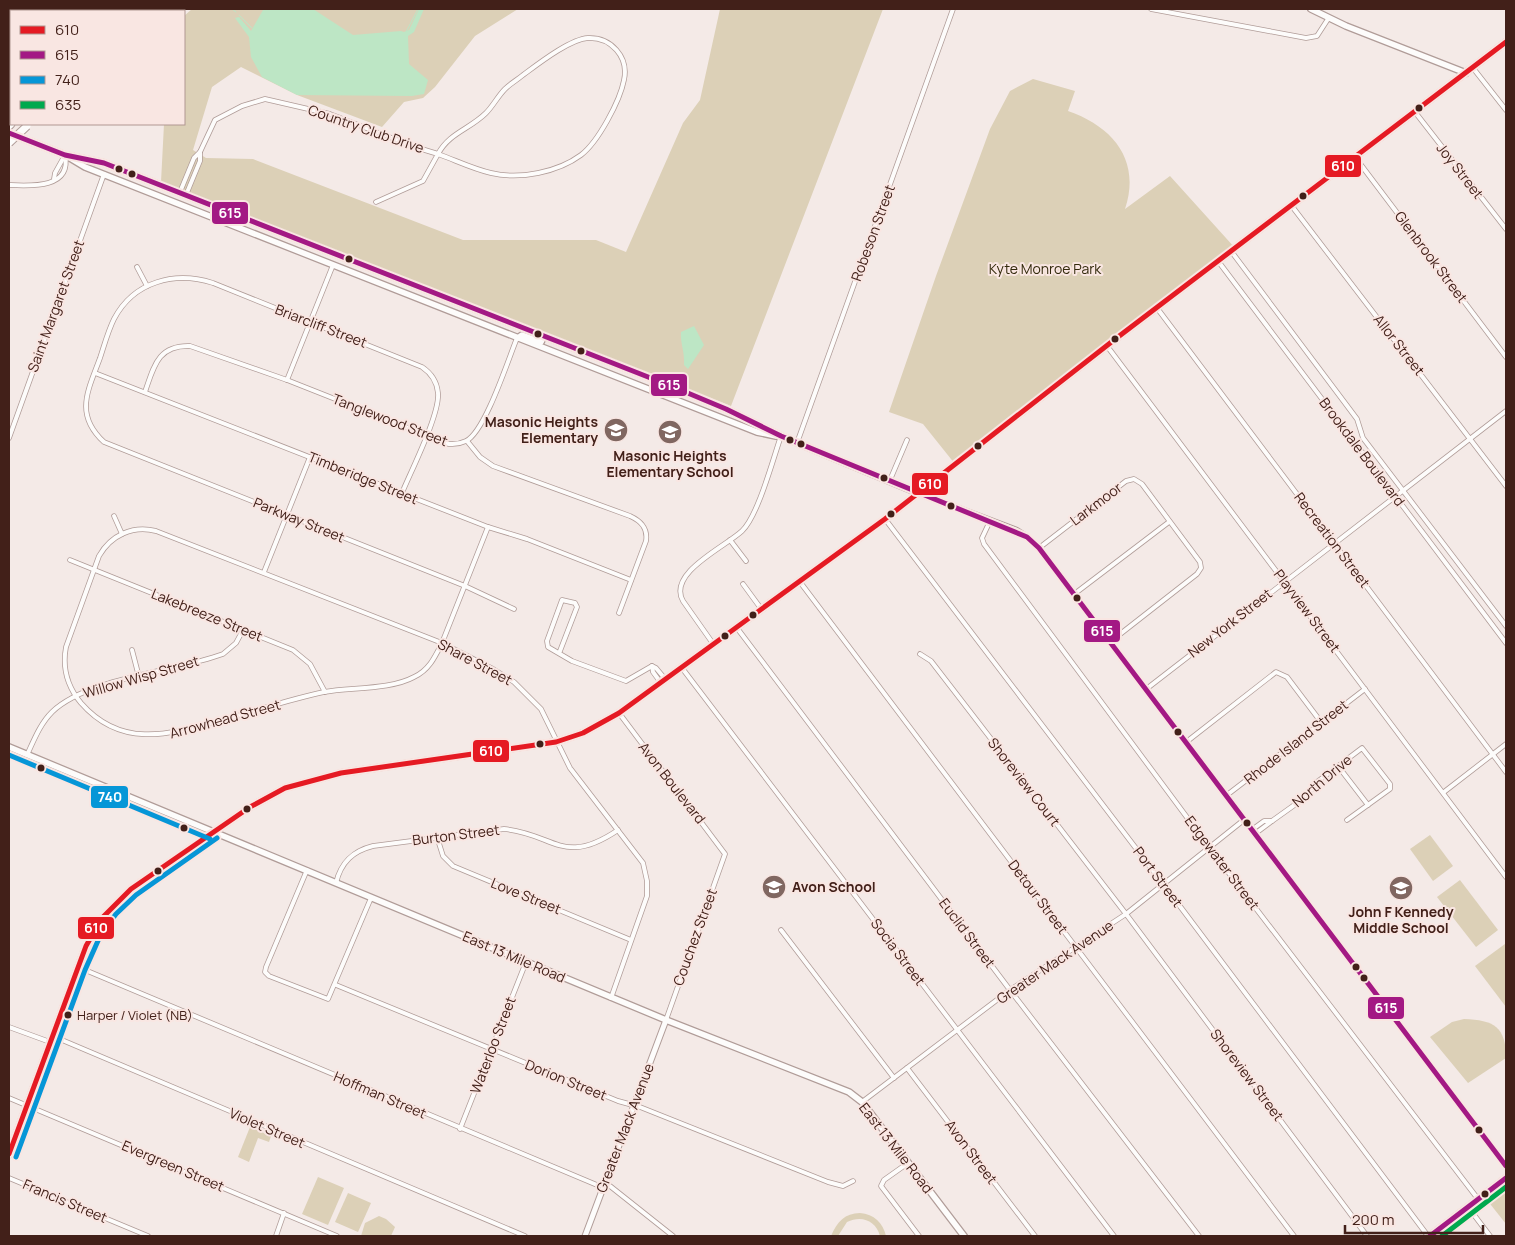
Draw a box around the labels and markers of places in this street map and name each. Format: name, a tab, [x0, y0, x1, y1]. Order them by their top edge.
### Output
unlabelled marker	[1414, 103, 1424, 113]
unlabelled marker	[114, 164, 124, 174]
unlabelled marker	[127, 169, 137, 179]
unlabelled marker	[1298, 191, 1308, 201]
unlabelled marker	[344, 254, 354, 264]
unlabelled marker	[533, 329, 543, 339]
unlabelled marker	[1110, 334, 1120, 344]
unlabelled marker	[576, 346, 586, 356]
place label: Masonic Heights Elementary	[485, 412, 598, 447]
school or university icon: Masonic Heights Elementary	[603, 417, 629, 443]
school or university icon: Masonic Heights Elementary School	[657, 419, 683, 445]
unlabelled marker	[785, 435, 795, 445]
unlabelled marker	[796, 439, 806, 449]
unlabelled marker	[973, 441, 983, 451]
place label: Masonic Heights Elementary School	[606, 446, 734, 481]
unlabelled marker	[879, 473, 889, 483]
unlabelled marker	[946, 501, 956, 511]
unlabelled marker	[886, 509, 896, 519]
unlabelled marker	[1072, 593, 1082, 603]
unlabelled marker	[748, 610, 758, 620]
unlabelled marker	[720, 631, 730, 641]
unlabelled marker	[1173, 727, 1183, 737]
unlabelled marker	[535, 739, 545, 749]
unlabelled marker	[36, 763, 46, 773]
unlabelled marker	[242, 804, 252, 814]
unlabelled marker	[1242, 818, 1252, 828]
unlabelled marker	[179, 823, 189, 833]
unlabelled marker	[153, 866, 163, 876]
school or university icon: Avon School	[761, 874, 787, 900]
school or university icon: John F Kennedy Middle School	[1388, 875, 1414, 901]
place label: Avon School	[792, 877, 876, 896]
place label: John F Kennedy Middle School	[1348, 902, 1454, 937]
unlabelled marker	[1351, 962, 1361, 972]
unlabelled marker	[1359, 973, 1369, 983]
place label: Harper / Violet (NB)	[77, 1006, 193, 1024]
marker: Harper / Violet (NB)	[63, 1010, 73, 1020]
unlabelled marker	[1474, 1125, 1484, 1135]
unlabelled marker	[1480, 1189, 1490, 1199]

